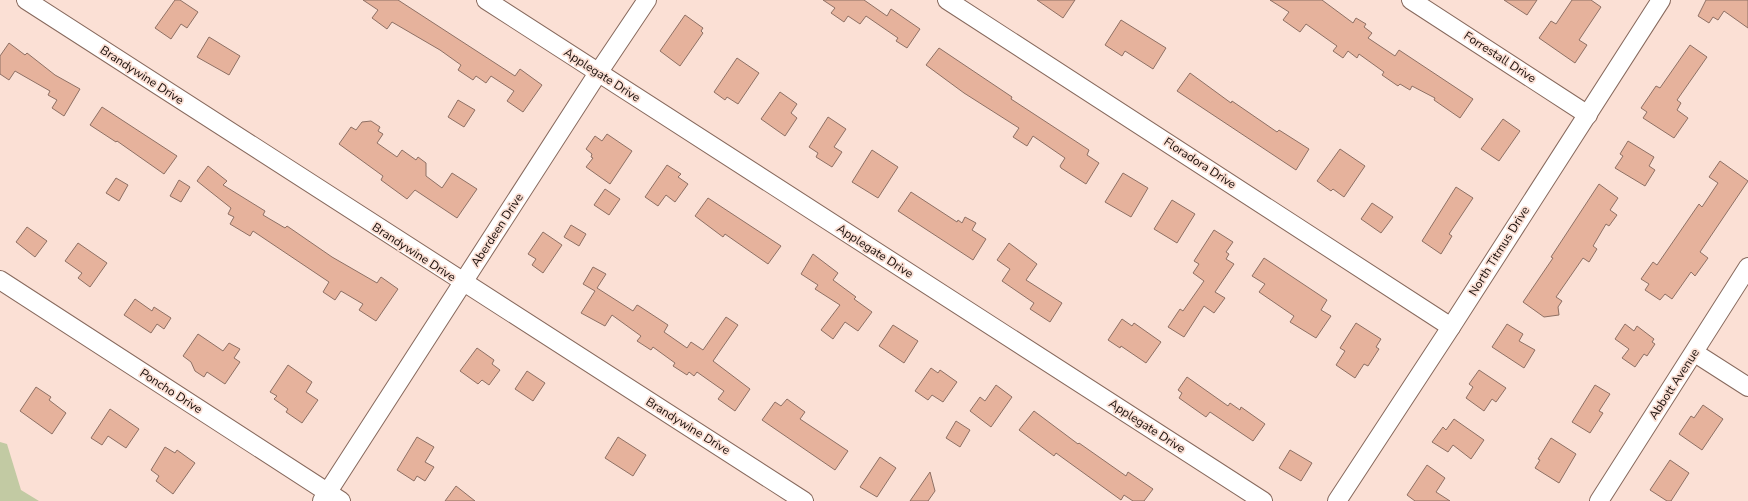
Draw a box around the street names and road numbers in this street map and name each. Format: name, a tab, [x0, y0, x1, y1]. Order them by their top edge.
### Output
street label: Forrestall Drive	[1461, 28, 1539, 86]
street label: Brandywine Drive	[97, 42, 187, 108]
street label: Applegate Drive	[561, 44, 643, 106]
street label: Floradora Drive	[1161, 134, 1239, 192]
street label: Aberdeen Drive	[467, 190, 527, 270]
street label: North Titmus Drive	[1465, 203, 1533, 299]
street label: Brandywine Drive	[369, 219, 459, 285]
street label: Applegate Drive	[834, 220, 916, 282]
street label: Abbott Avenue	[1645, 345, 1703, 423]
street label: Poncho Drive	[137, 365, 205, 417]
street label: Brandywine Drive	[643, 394, 733, 458]
street label: Applegate Drive	[1106, 395, 1188, 457]

